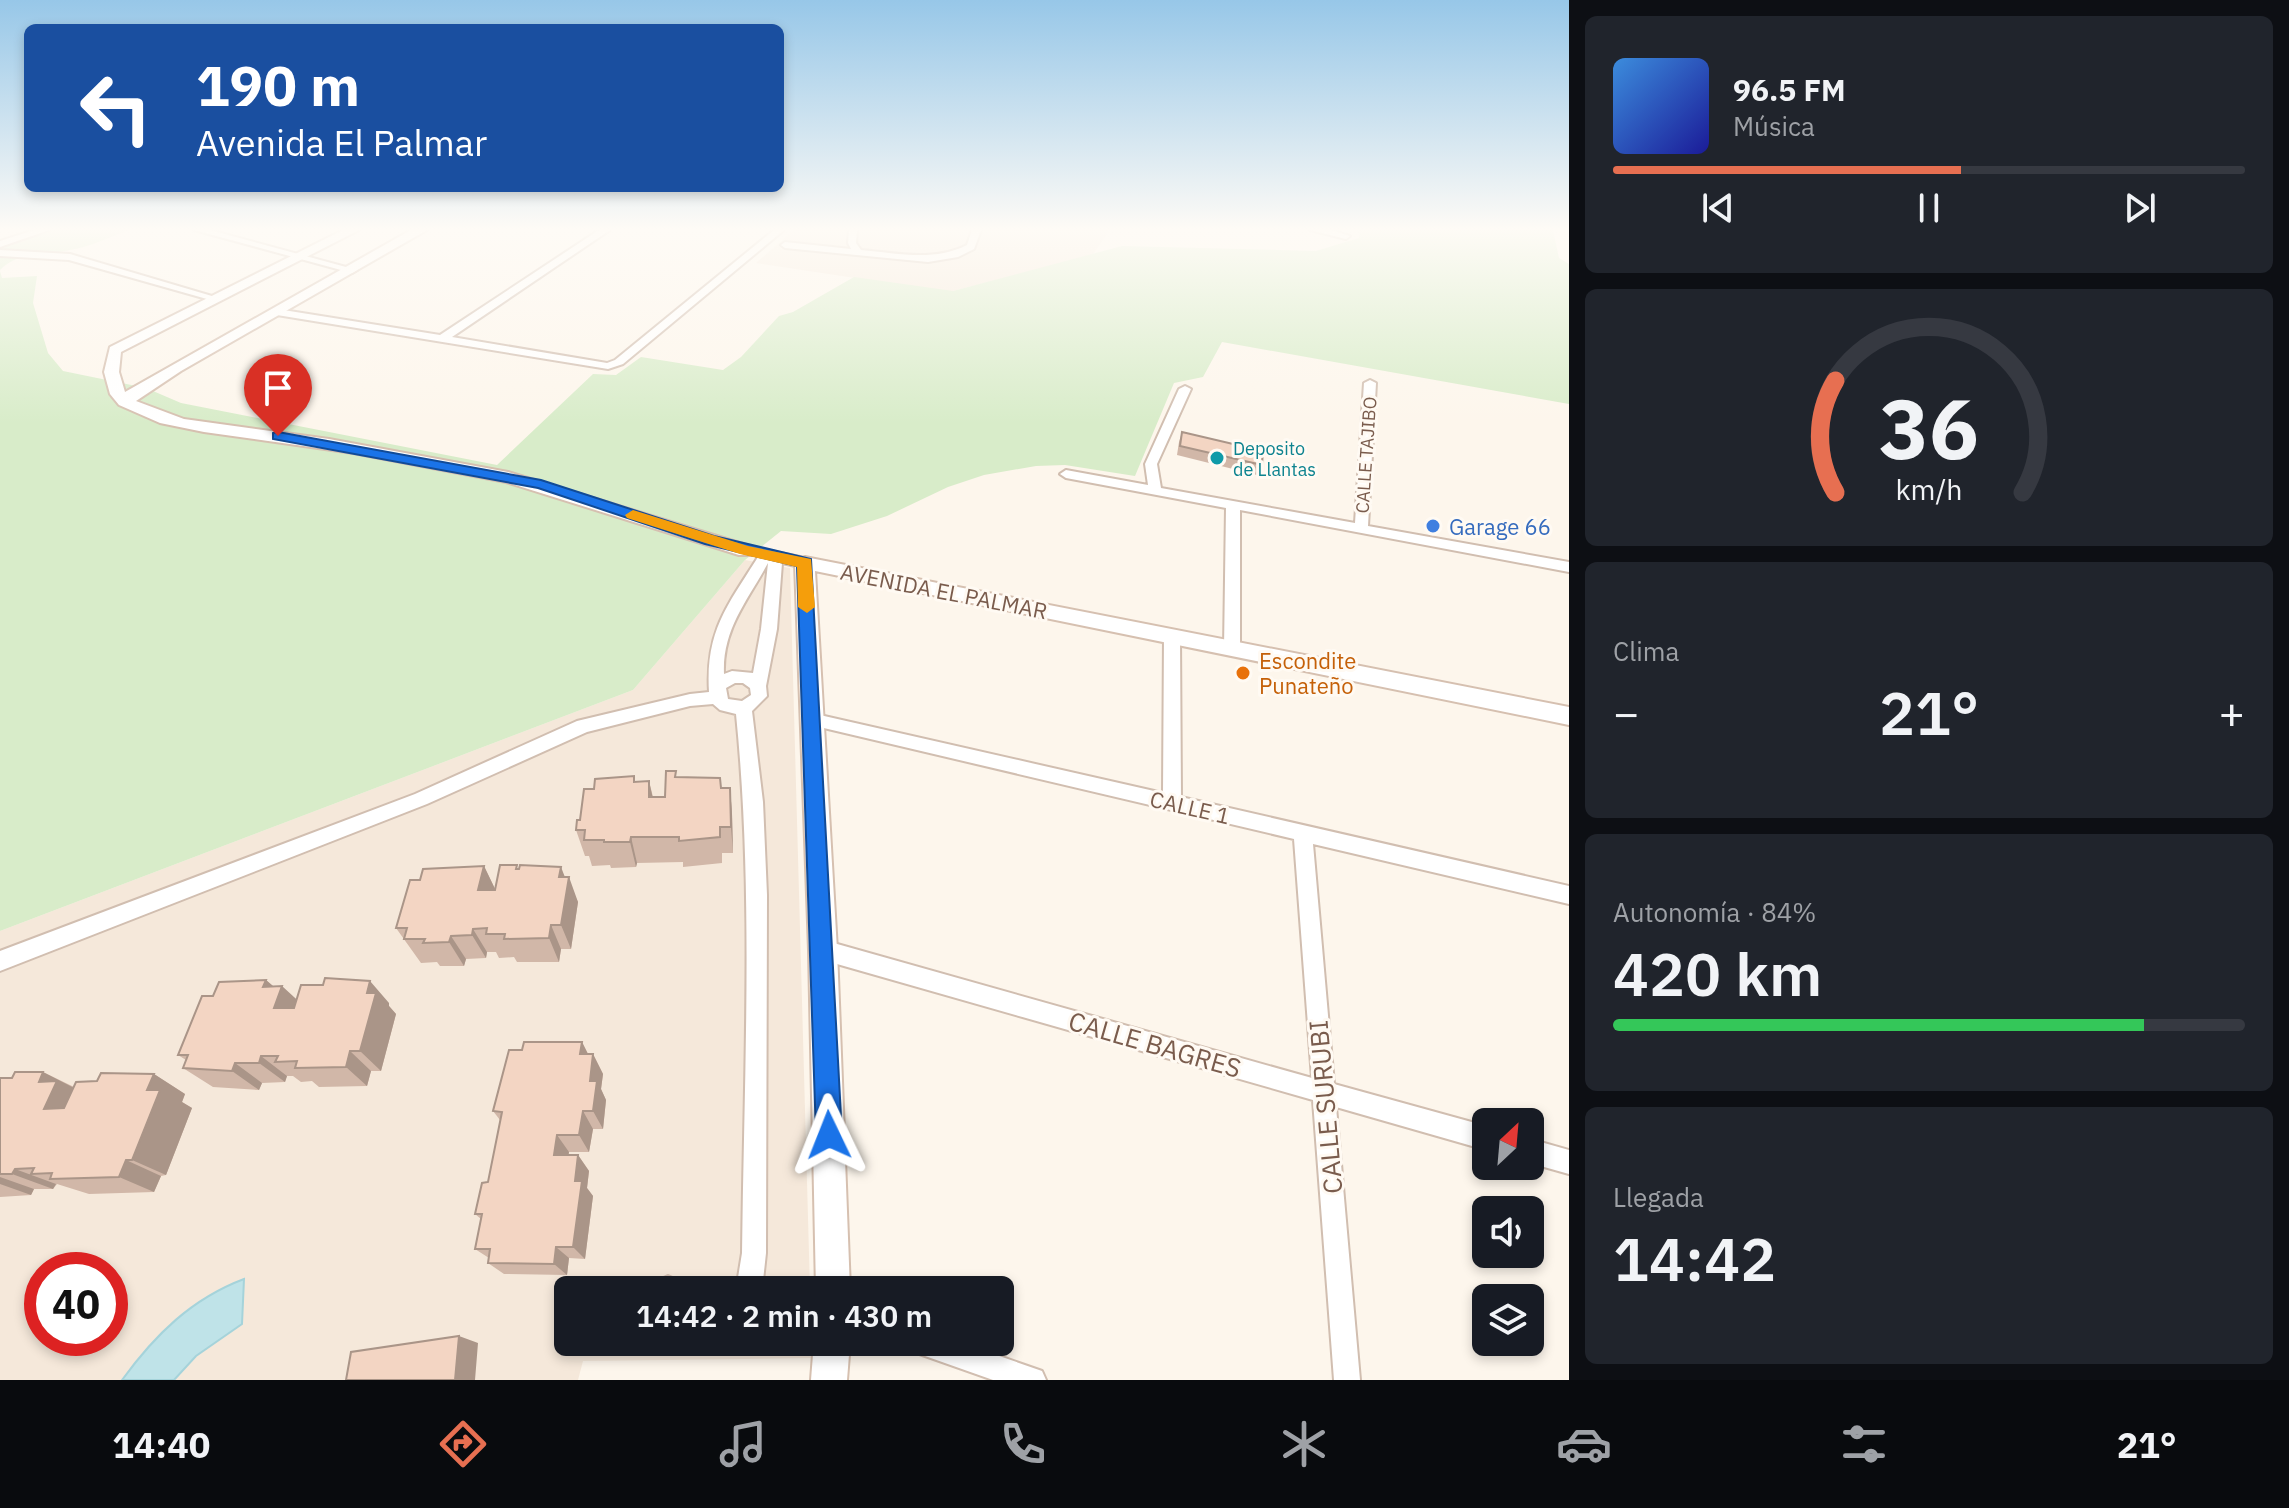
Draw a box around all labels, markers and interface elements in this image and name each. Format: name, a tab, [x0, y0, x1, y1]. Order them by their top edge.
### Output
text: 190 m	[196, 49, 360, 121]
icon: left	[64, 56, 168, 160]
text: 96.5 FM	[1733, 70, 1846, 109]
text: Música	[1733, 109, 1815, 143]
text: Avenida El Palmar	[196, 119, 487, 166]
icon: previous	[1696, 186, 1740, 230]
icon: pause	[1907, 186, 1951, 230]
icon: next	[2118, 186, 2162, 230]
pin	[244, 354, 312, 436]
icon: arrive	[256, 366, 300, 410]
text: 36	[1879, 374, 1979, 482]
street label: CALLE TAJIBO	[1350, 396, 1382, 514]
place label: Deposito de Llantas	[1233, 437, 1316, 481]
marker: Deposito de Llantas	[1208, 449, 1226, 467]
text: km/h	[1895, 471, 1963, 508]
place label: Garage 66	[1449, 512, 1551, 541]
marker: Garage 66	[1424, 517, 1442, 535]
street label: AVENIDA EL PALMAR	[838, 557, 1050, 625]
text: Clima	[1613, 634, 1679, 668]
place label: Escondite Punateño	[1259, 646, 1356, 700]
marker: Escondite Punateño	[1234, 664, 1252, 682]
text: 21°	[1879, 673, 1979, 752]
text: −	[1613, 684, 1639, 741]
text: +	[2219, 684, 2245, 741]
street label: CALLE 1	[1147, 784, 1233, 830]
text: Autonomía · 84%	[1613, 895, 1816, 929]
text: 420 km	[1613, 934, 1822, 1013]
street label: CALLE BAGRES	[1065, 1003, 1245, 1085]
street label: CALLE SURUBI	[1300, 1019, 1350, 1195]
position arrow	[787, 1093, 871, 1177]
north arrow	[1472, 1108, 1544, 1180]
map controls	[1472, 1108, 1544, 1356]
text: Llegada	[1613, 1180, 1704, 1214]
button: sound	[1472, 1196, 1544, 1268]
text: 14:42	[1613, 1219, 1776, 1298]
speed limit sign: 40	[24, 1252, 128, 1356]
button: layers	[1472, 1284, 1544, 1356]
text: 14:42 · 2 min · 430 m	[636, 1296, 932, 1335]
icon: directions	[435, 1416, 491, 1472]
icon: music	[715, 1416, 771, 1472]
icon: phone	[995, 1416, 1051, 1472]
icon: climate	[1276, 1416, 1332, 1472]
icon: car	[1556, 1416, 1612, 1472]
icon: filters	[1836, 1416, 1892, 1472]
text: 14:40	[112, 1421, 210, 1468]
text: 21°	[2117, 1421, 2177, 1468]

